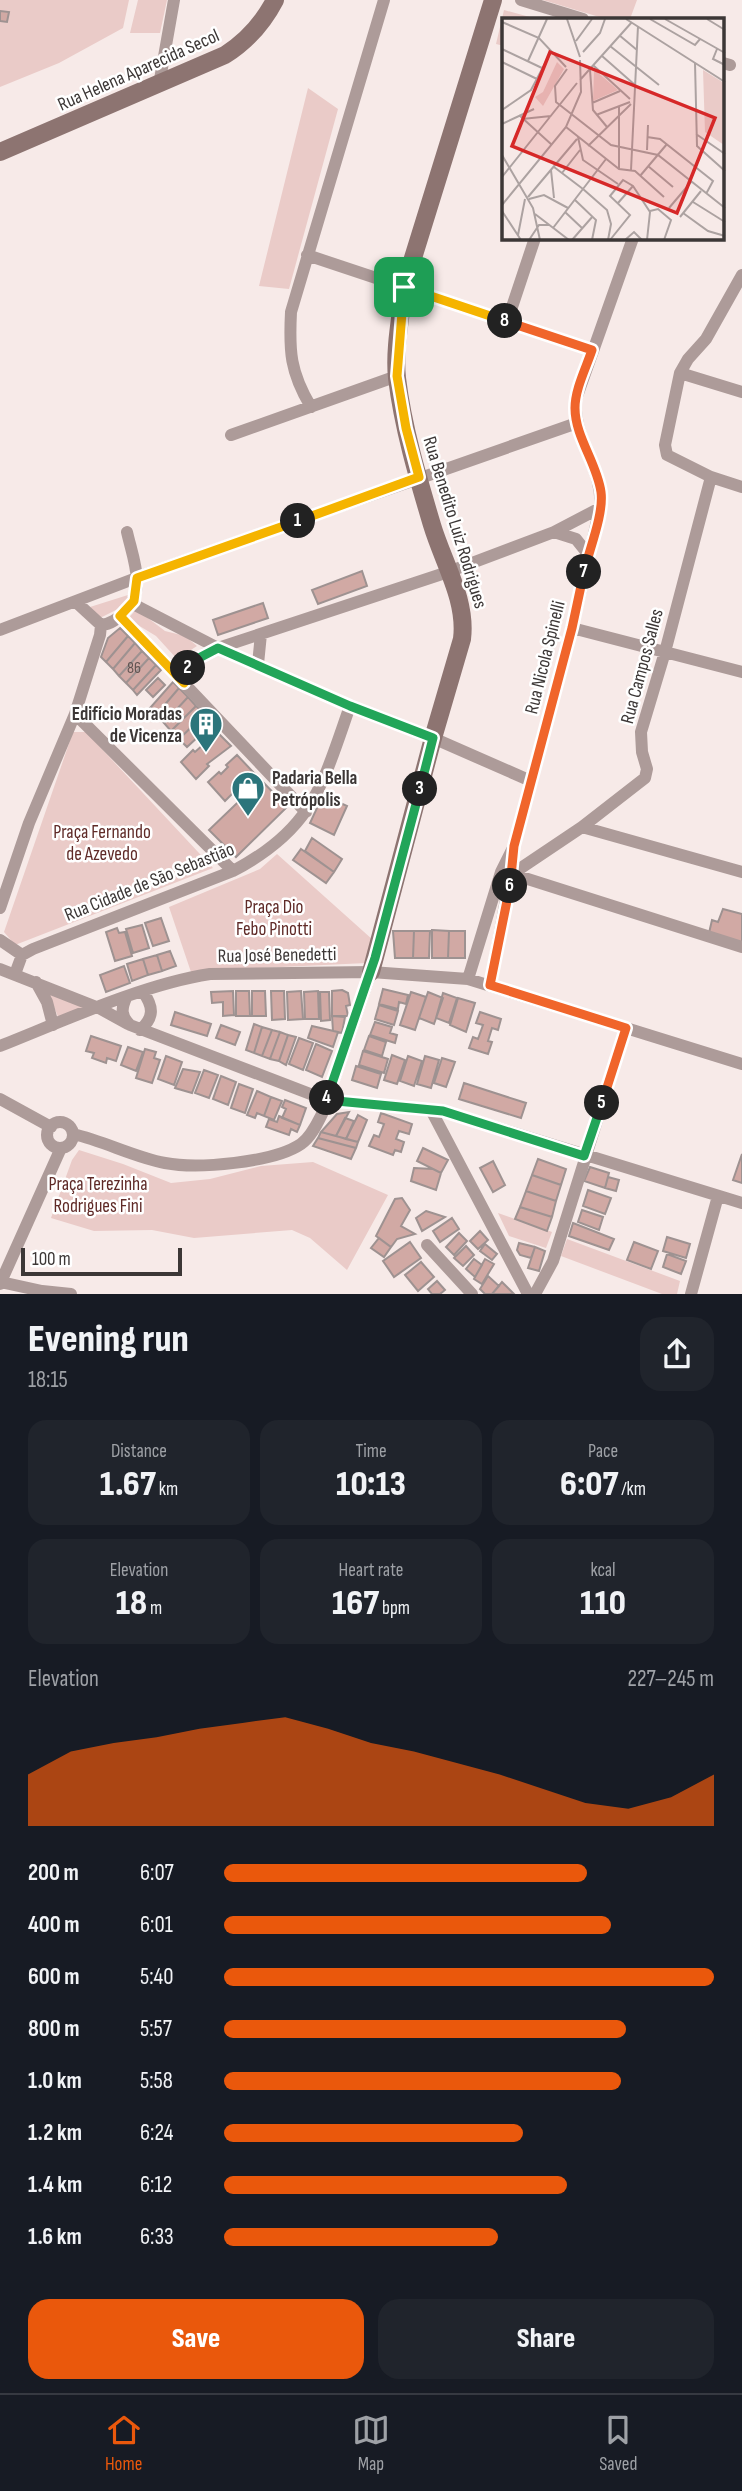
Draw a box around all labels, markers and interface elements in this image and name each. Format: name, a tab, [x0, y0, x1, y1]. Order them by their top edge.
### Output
inset map	[502, 18, 724, 240]
street label: Rua Helena Aparecida Secol	[54, 24, 223, 116]
pin	[374, 257, 434, 317]
icon: arrive	[385, 268, 423, 306]
pin: 8	[488, 304, 522, 338]
text: 8	[500, 309, 509, 332]
street label: Rua Benedito Luiz Rodrigues	[417, 434, 492, 611]
pin: 1	[280, 504, 316, 538]
text: 1	[294, 509, 301, 532]
pin: 7	[566, 554, 602, 590]
text: 7	[579, 560, 588, 583]
street label: Rua Nicola Spinelli	[520, 598, 571, 716]
street label: Rua Campos Salles	[616, 606, 669, 726]
pin: 2	[170, 650, 206, 686]
text: 2	[183, 656, 192, 679]
house number: 86	[127, 659, 141, 678]
place label: Edifício Moradas de Vicenza	[72, 703, 182, 748]
building icon: Edifício Moradas de Vicenza	[187, 705, 225, 754]
place label: Padaria Bella Petrópolis	[272, 767, 357, 812]
shop icon: Padaria Bella Petrópolis	[229, 769, 267, 818]
pin: 3	[402, 772, 438, 806]
text: 3	[415, 777, 424, 800]
park label: Praça Fernando de Azevedo	[53, 821, 151, 866]
street label: Rua Cidade de São Sebastião	[61, 838, 238, 927]
pin: 6	[492, 868, 528, 903]
text: 6	[505, 874, 514, 897]
park label: Praça Dio Febo Pinotti	[236, 896, 312, 941]
street label: Rua José Benedetti	[217, 943, 337, 968]
pin: 4	[310, 1080, 344, 1116]
text: 4	[322, 1086, 331, 1109]
pin: 5	[584, 1086, 620, 1120]
text: 5	[597, 1091, 606, 1114]
park label: Praça Terezinha Rodrigues Fini	[49, 1173, 148, 1218]
scale bar	[21, 1245, 182, 1277]
text: 100 m	[32, 1248, 71, 1271]
text: Evening run	[28, 1317, 189, 1362]
button: share	[640, 1317, 714, 1391]
text: 18:15	[28, 1366, 68, 1394]
text: Distance	[111, 1440, 167, 1463]
text: Time	[355, 1440, 387, 1463]
text: Pace	[588, 1440, 618, 1463]
text: 1.67	[100, 1463, 156, 1506]
text: 10:13	[336, 1463, 406, 1506]
text: 6:07	[560, 1463, 618, 1506]
text: km	[156, 1478, 178, 1501]
text: /km	[618, 1478, 646, 1501]
text: Elevation	[110, 1559, 168, 1582]
text: Heart rate	[339, 1559, 403, 1582]
text: kcal	[590, 1559, 616, 1582]
text: 18	[116, 1582, 147, 1625]
text: 167	[332, 1582, 379, 1625]
text: 110	[580, 1582, 626, 1625]
text: m	[147, 1597, 162, 1620]
text: bpm	[379, 1597, 410, 1620]
text: Elevation	[28, 1665, 99, 1693]
text: 227–245 m	[627, 1665, 714, 1693]
text: 200 m	[28, 1859, 79, 1887]
text: 6:07	[140, 1859, 174, 1887]
text: 400 m	[28, 1911, 79, 1939]
text: 6:01	[140, 1911, 173, 1939]
text: 600 m	[28, 1963, 80, 1991]
text: 5:40	[140, 1963, 173, 1991]
text: 800 m	[28, 2015, 80, 2043]
text: 5:57	[140, 2015, 172, 2043]
text: 1.0 km	[28, 2067, 82, 2095]
text: 5:58	[140, 2067, 173, 2095]
text: 1.2 km	[28, 2119, 82, 2147]
text: 6:24	[140, 2119, 173, 2147]
text: 1.4 km	[28, 2171, 82, 2199]
text: 6:12	[140, 2171, 172, 2199]
text: 1.6 km	[28, 2223, 82, 2251]
text: 6:33	[140, 2223, 174, 2251]
button: Save	[28, 2299, 364, 2379]
button: Share	[378, 2299, 714, 2379]
tab: Home	[105, 2411, 143, 2476]
tab: Map	[352, 2411, 390, 2476]
tab: Saved	[599, 2411, 637, 2476]

